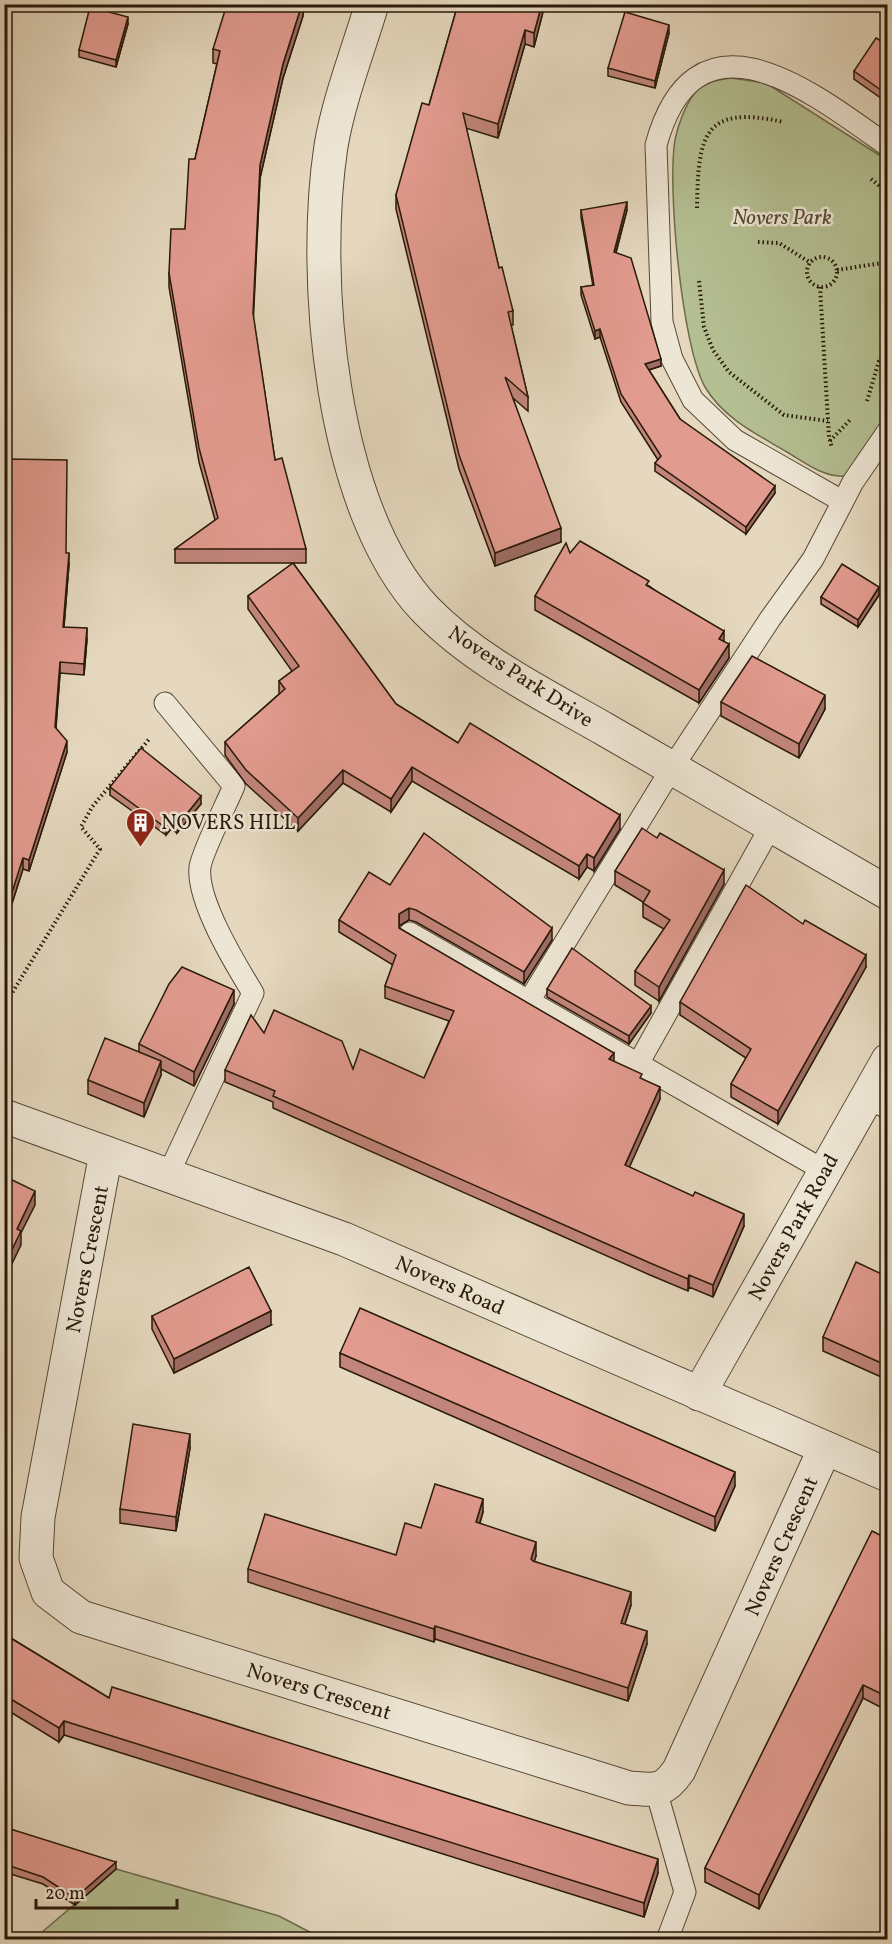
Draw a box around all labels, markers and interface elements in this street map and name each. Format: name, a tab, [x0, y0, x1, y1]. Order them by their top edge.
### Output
park label: Novers Park	[732, 204, 832, 233]
street label: Novers Park Drive	[442, 619, 598, 735]
building icon: NOVERS HILL	[124, 806, 156, 848]
place label: NOVERS HILL	[161, 809, 296, 838]
street label: Novers Park Road	[742, 1149, 847, 1306]
street label: Novers Crescent	[60, 1183, 117, 1336]
street label: Novers Road	[390, 1249, 509, 1323]
street label: Novers Crescent	[739, 1472, 826, 1621]
street label: Novers Crescent	[243, 1657, 395, 1728]
scale bar	[36, 1872, 177, 1910]
text: 20 m	[45, 1882, 85, 1907]

